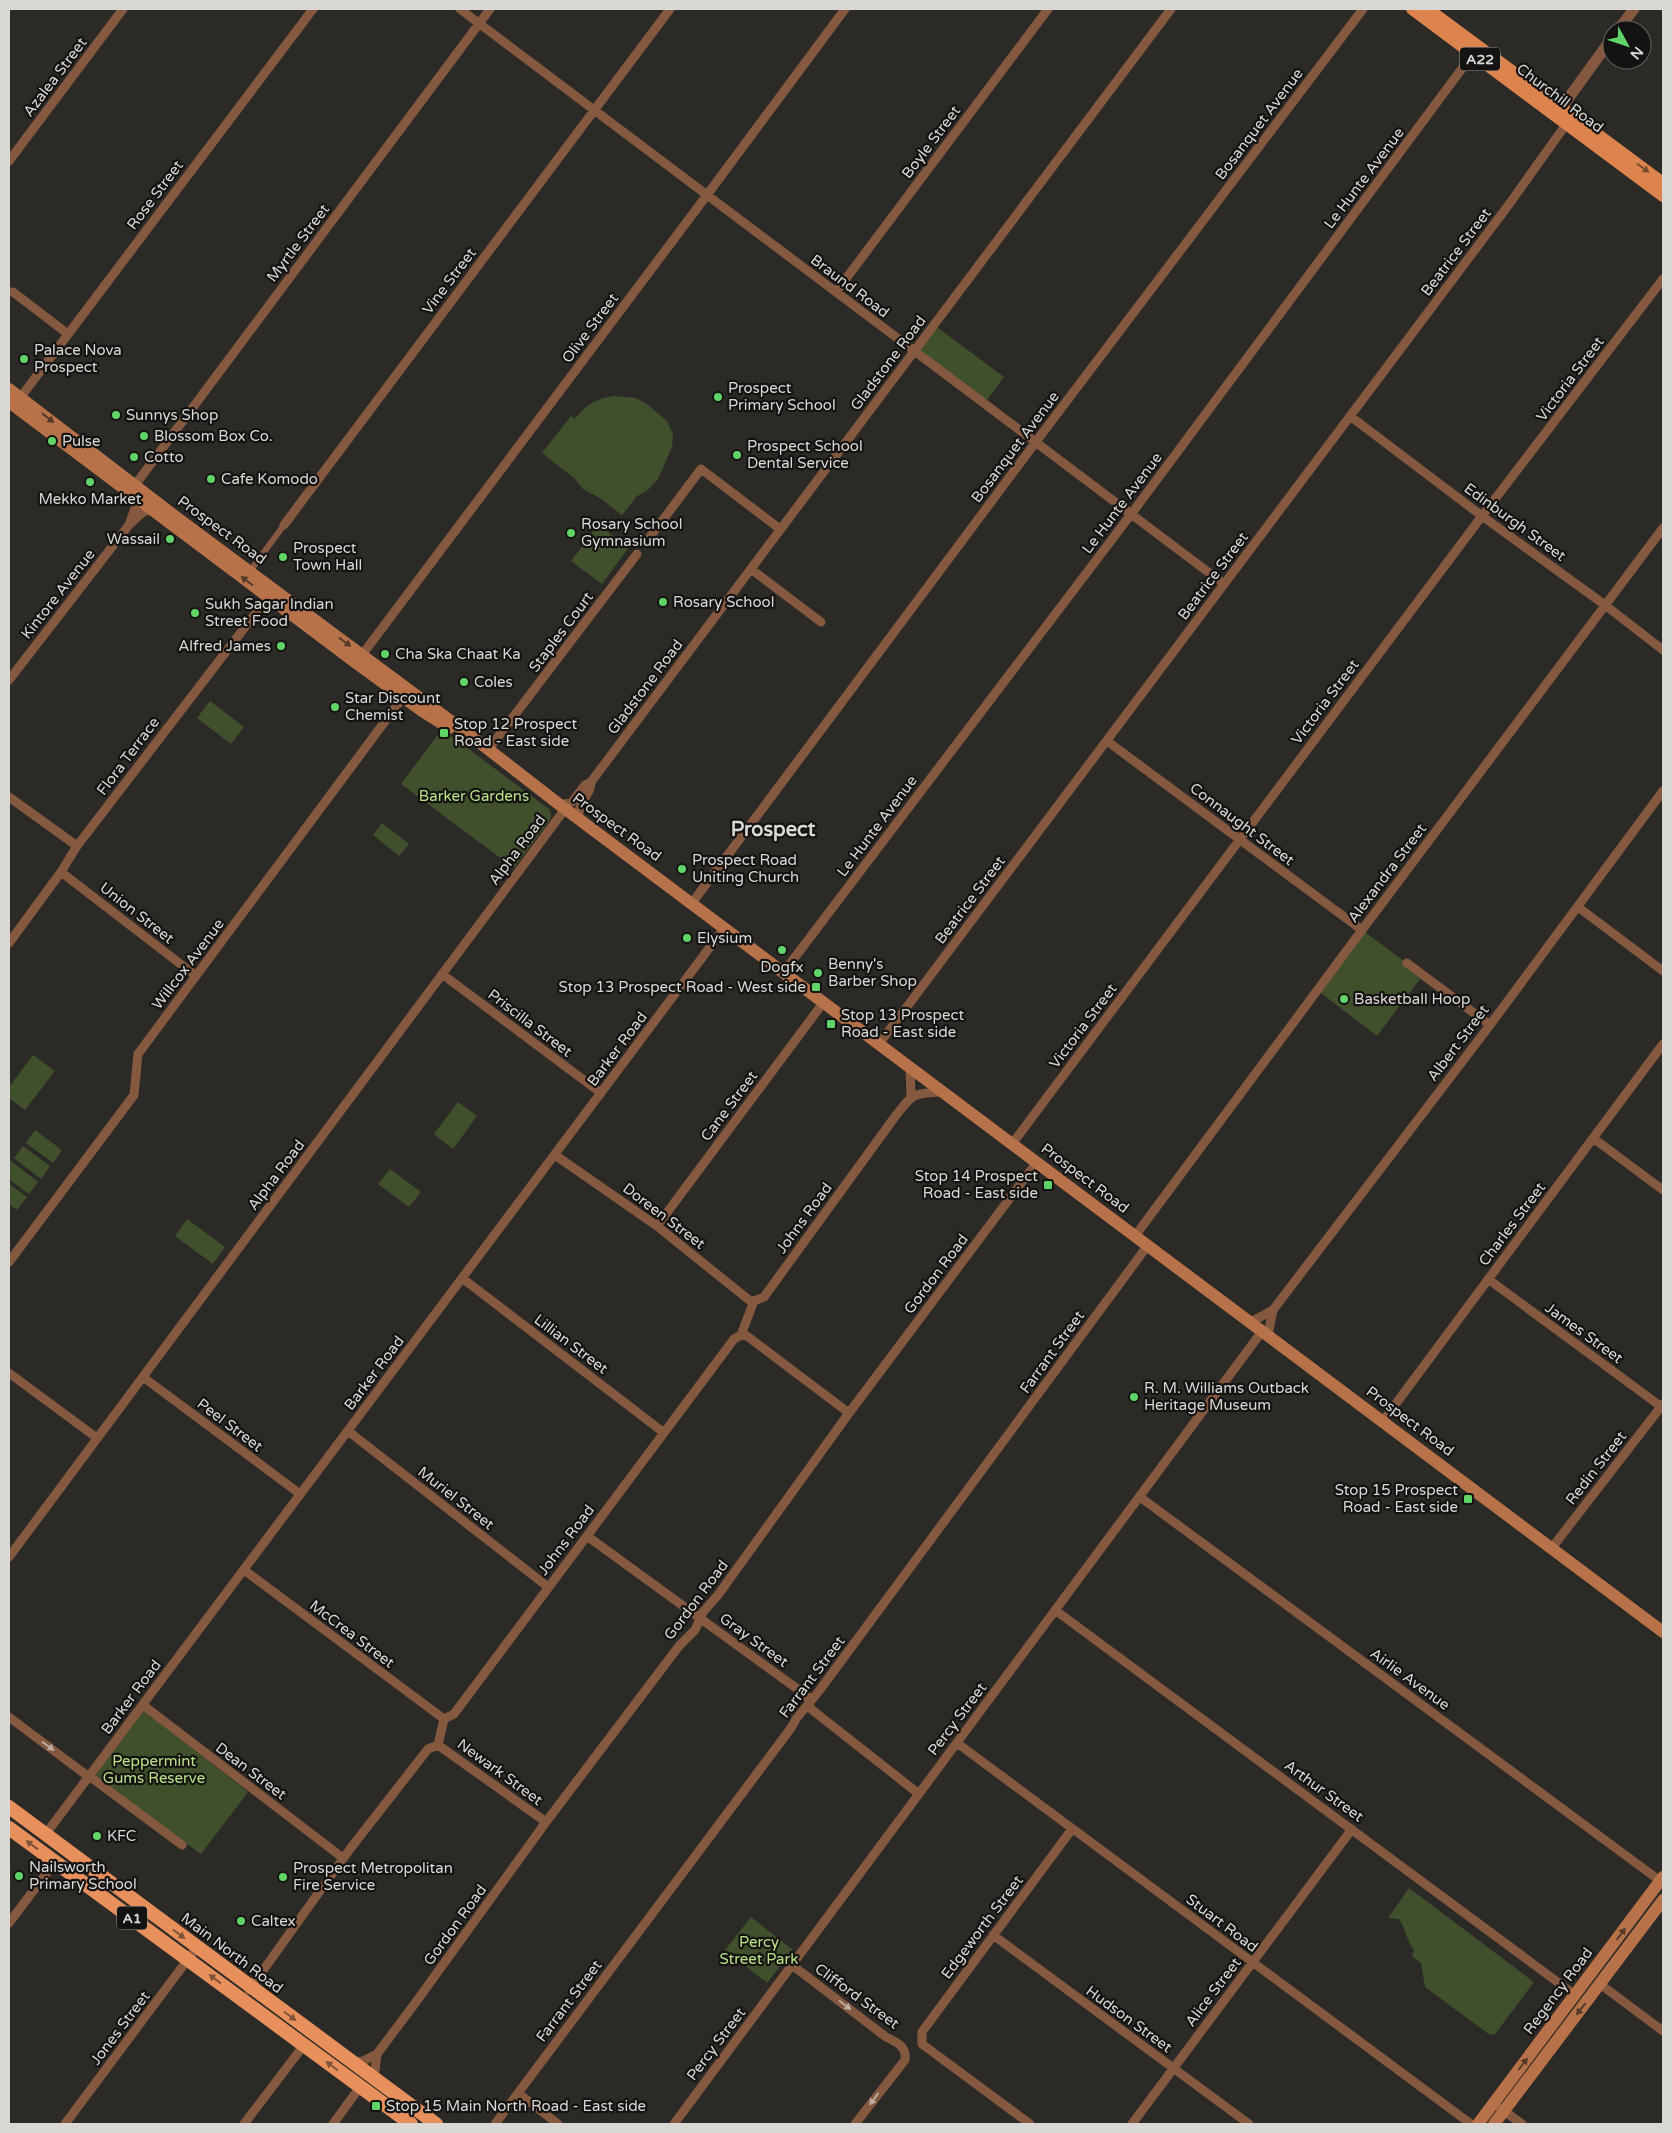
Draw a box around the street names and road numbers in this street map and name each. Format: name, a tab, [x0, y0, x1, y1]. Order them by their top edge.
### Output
street label: Azalea Street	[19, 34, 91, 120]
road number: A22	[1460, 48, 1500, 70]
street label: Churchill Road	[1513, 59, 1607, 137]
street label: Bosanquet Avenue	[1211, 65, 1307, 183]
street label: Boyle Street	[898, 102, 964, 182]
street label: Le Hunte Avenue	[1320, 124, 1408, 232]
street label: Rose Street	[123, 157, 187, 233]
street label: Myrtle Street	[263, 200, 333, 286]
street label: Beatrice Street	[1417, 204, 1495, 300]
street label: Vine Street	[418, 244, 480, 318]
street label: Braund Road	[807, 251, 893, 321]
street label: Olive Street	[558, 289, 622, 366]
street label: Gladstone Road	[846, 312, 930, 414]
street label: Victoria Street	[1532, 333, 1608, 425]
street label: Bosanquet Avenue	[967, 388, 1063, 506]
street label: Le Hunte Avenue	[1078, 449, 1166, 557]
street label: Edinburgh Street	[1461, 479, 1570, 565]
street label: Prospect Road	[174, 492, 270, 568]
street label: Beatrice Street	[1174, 528, 1252, 624]
street label: Kintore Avenue	[17, 545, 99, 643]
street label: Staples Court	[525, 588, 597, 676]
street label: Gladstone Road	[603, 636, 687, 738]
street label: Victoria Street	[1287, 656, 1363, 748]
street label: Flora Terrace	[93, 713, 163, 799]
street label: Le Hunte Avenue	[833, 772, 921, 880]
street label: Connaught Street	[1186, 779, 1298, 869]
street label: Prospect Road	[569, 789, 665, 865]
street label: Alpha Road	[485, 811, 549, 889]
street label: Alexandra Street	[1344, 820, 1430, 926]
street label: Beatrice Street	[931, 852, 1009, 948]
street label: Union Street	[96, 879, 178, 948]
street label: Willcox Avenue	[148, 915, 228, 1013]
street label: Victoria Street	[1045, 980, 1121, 1072]
street label: Priscilla Street	[484, 985, 576, 1061]
street label: Albert Street	[1423, 1001, 1493, 1085]
street label: Barker Road	[583, 1008, 651, 1090]
street label: Cane Street	[697, 1067, 761, 1145]
street label: Alpha Road	[244, 1136, 308, 1214]
street label: Prospect Road	[1038, 1139, 1132, 1217]
street label: Charles Street	[1475, 1178, 1549, 1269]
street label: Doreen Street	[619, 1179, 709, 1253]
street label: Johns Road	[772, 1179, 836, 1257]
street label: Gordon Road	[900, 1231, 972, 1317]
street label: James Street	[1542, 1299, 1627, 1367]
street label: Farrant Street	[1016, 1307, 1088, 1397]
street label: Lillian Street	[530, 1310, 612, 1378]
street label: Barker Road	[340, 1332, 408, 1414]
street label: Prospect Road	[1363, 1382, 1457, 1460]
street label: Peel Street	[194, 1395, 267, 1456]
street label: Redin Street	[1562, 1427, 1630, 1508]
street label: Muriel Street	[414, 1463, 498, 1534]
street label: Johns Road	[534, 1501, 598, 1579]
street label: Gordon Road	[660, 1557, 732, 1643]
street label: McCrea Street	[306, 1596, 398, 1672]
street label: Gray Street	[716, 1609, 792, 1671]
street label: Farrant Street	[775, 1632, 849, 1721]
street label: Airlie Avenue	[1367, 1644, 1453, 1714]
street label: Barker Road	[97, 1656, 165, 1738]
street label: Percy Street	[924, 1679, 990, 1759]
street label: Newark Street	[454, 1735, 546, 1809]
street label: Dean Street	[212, 1739, 290, 1804]
street label: Arthur Street	[1281, 1756, 1367, 1826]
street label: Edgeworth Street	[937, 1871, 1027, 1982]
street label: Gordon Road	[420, 1881, 490, 1969]
street label: Stuart Road	[1183, 1890, 1261, 1956]
road number: A1	[117, 1906, 147, 1930]
street label: Main North Road	[178, 1909, 286, 1997]
street label: Regency Road	[1520, 1944, 1596, 2038]
street label: Alice Street	[1181, 1954, 1245, 2030]
street label: Farrant Street	[532, 1956, 606, 2045]
street label: Clifford Street	[811, 1959, 903, 2033]
street label: Hudson Street	[1082, 1982, 1176, 2056]
street label: Jones Street	[86, 1987, 154, 2068]
street label: Percy Street	[683, 2004, 749, 2084]

